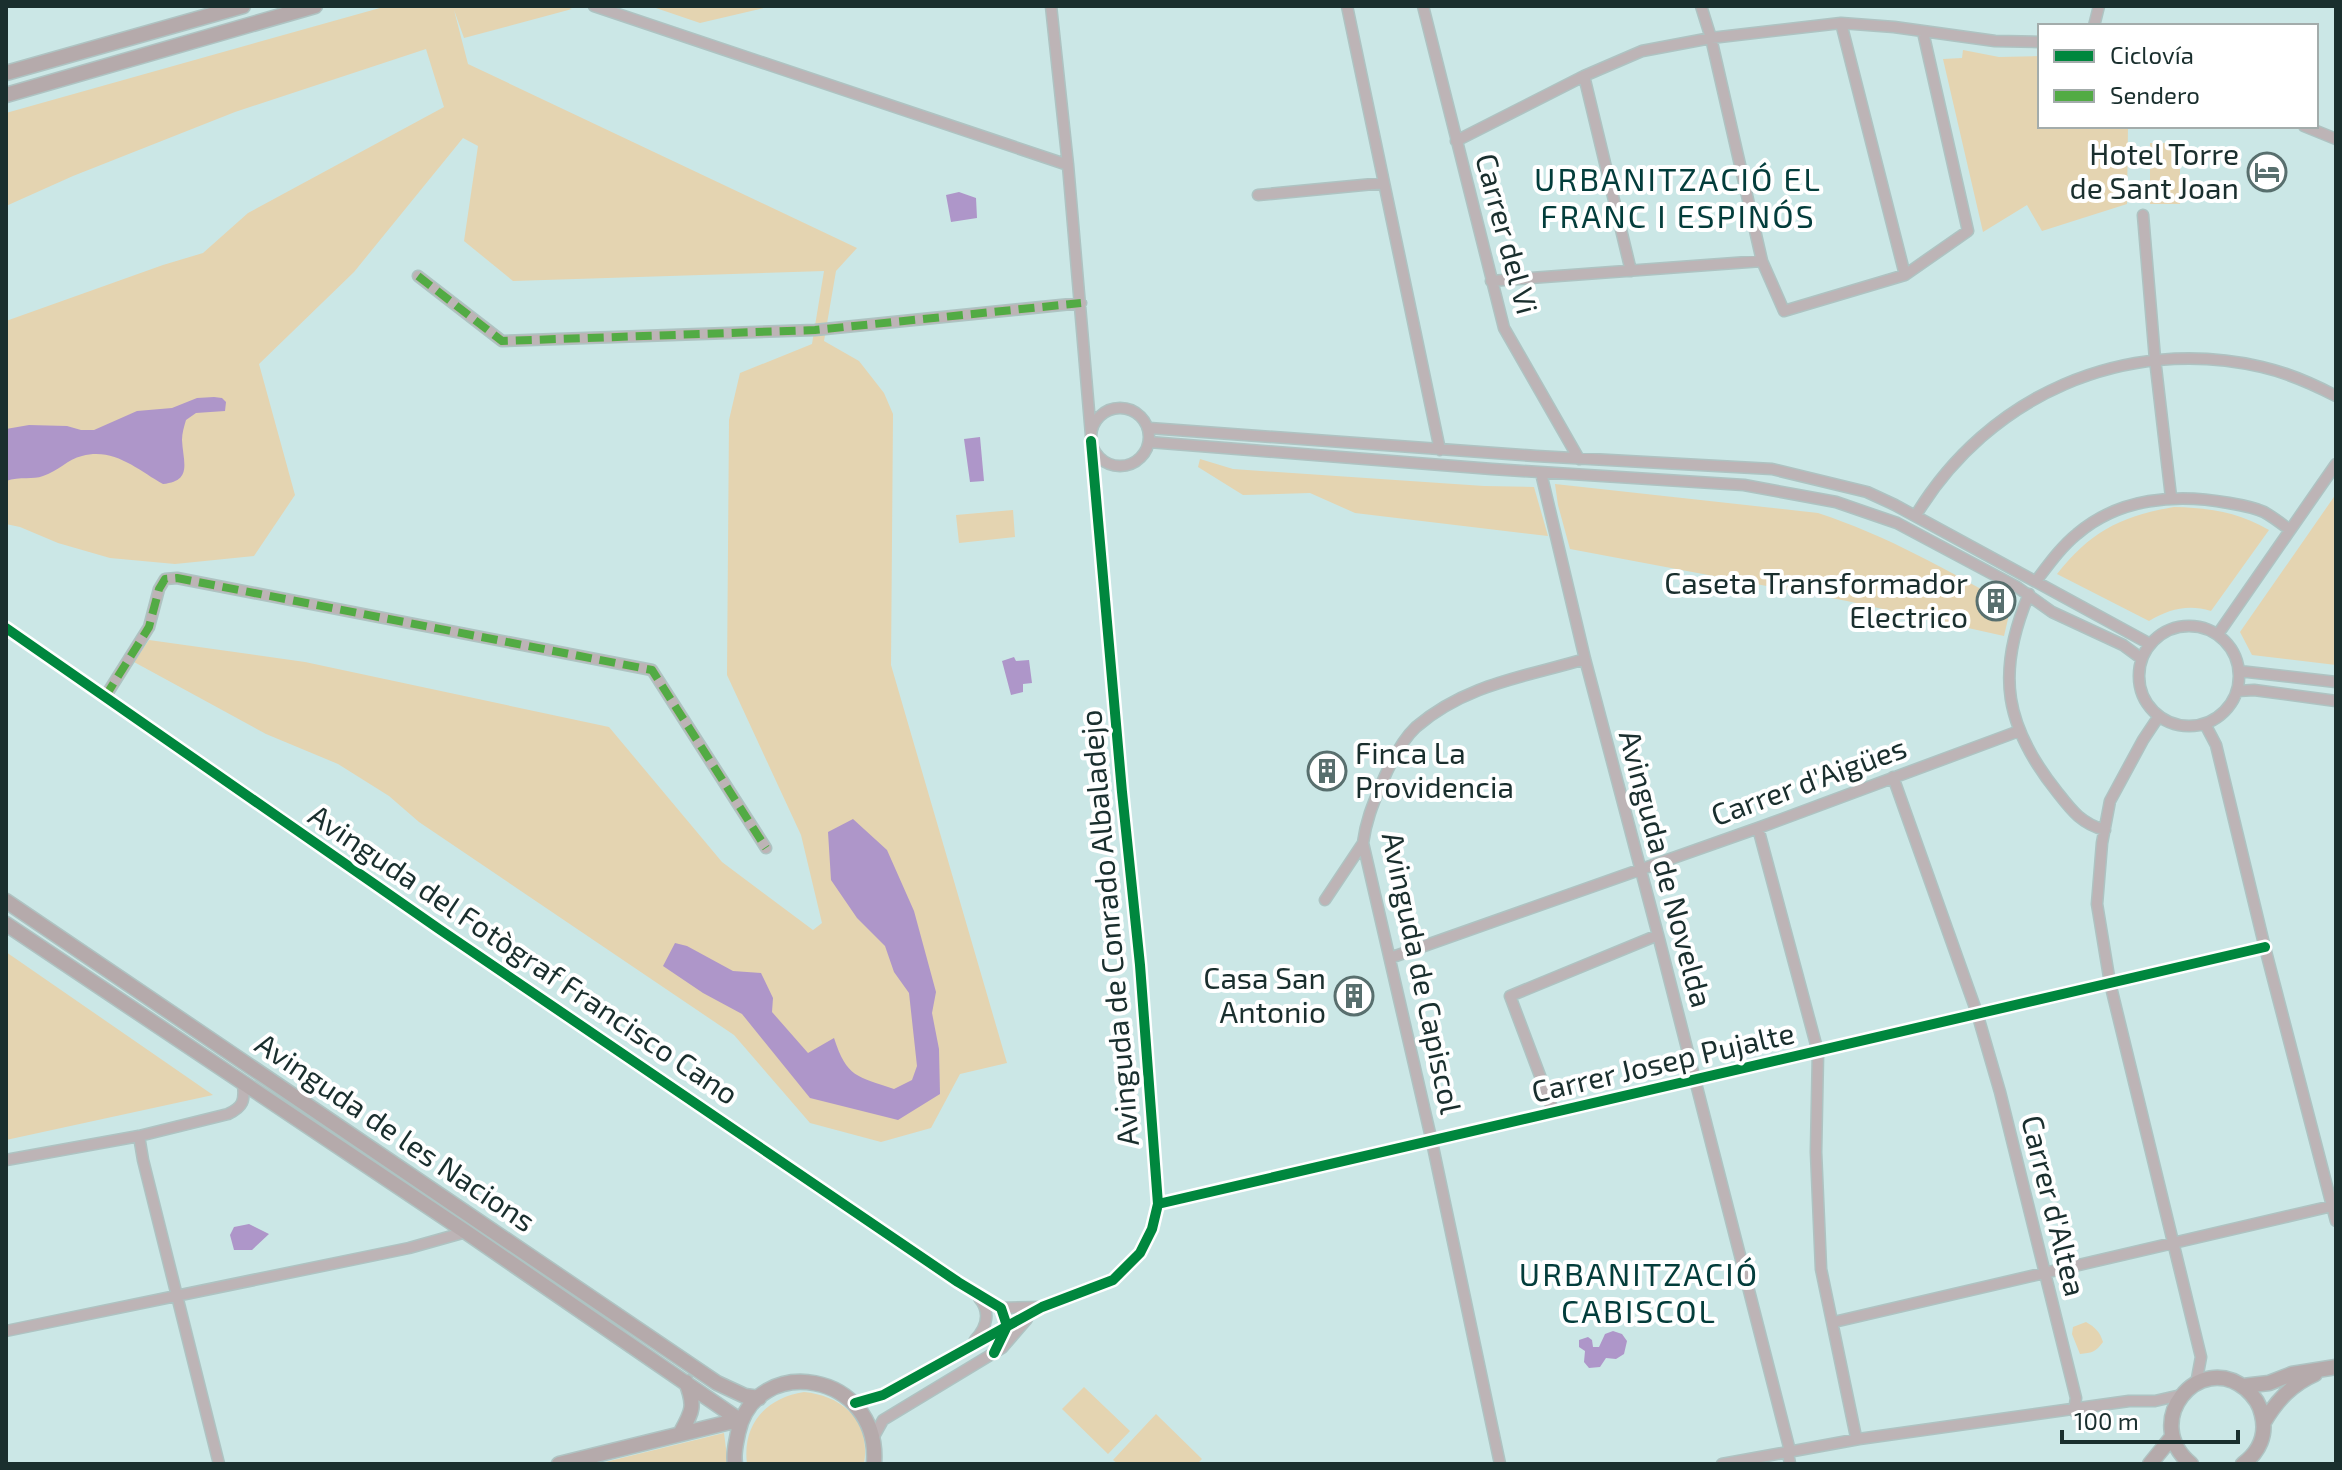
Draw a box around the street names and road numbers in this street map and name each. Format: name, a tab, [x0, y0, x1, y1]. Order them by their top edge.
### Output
street label: Carrer del Vi	[1469, 149, 1547, 318]
street label: Avinguda de Conrado Albaladejo	[1071, 709, 1145, 1148]
street label: Avinguda de Novelda	[1613, 726, 1721, 1011]
street label: Carrer d'Aigües	[1706, 728, 1911, 832]
street label: Avinguda del Fotògraf Francisco Cano	[303, 796, 746, 1111]
street label: Avinguda de Capiscol	[1376, 828, 1470, 1117]
street label: Carrer Josep Pujalte	[1528, 1013, 1797, 1109]
street label: Avinguda de les Nacions	[250, 1024, 543, 1238]
street label: Carrer d'Altea	[2015, 1111, 2095, 1300]

